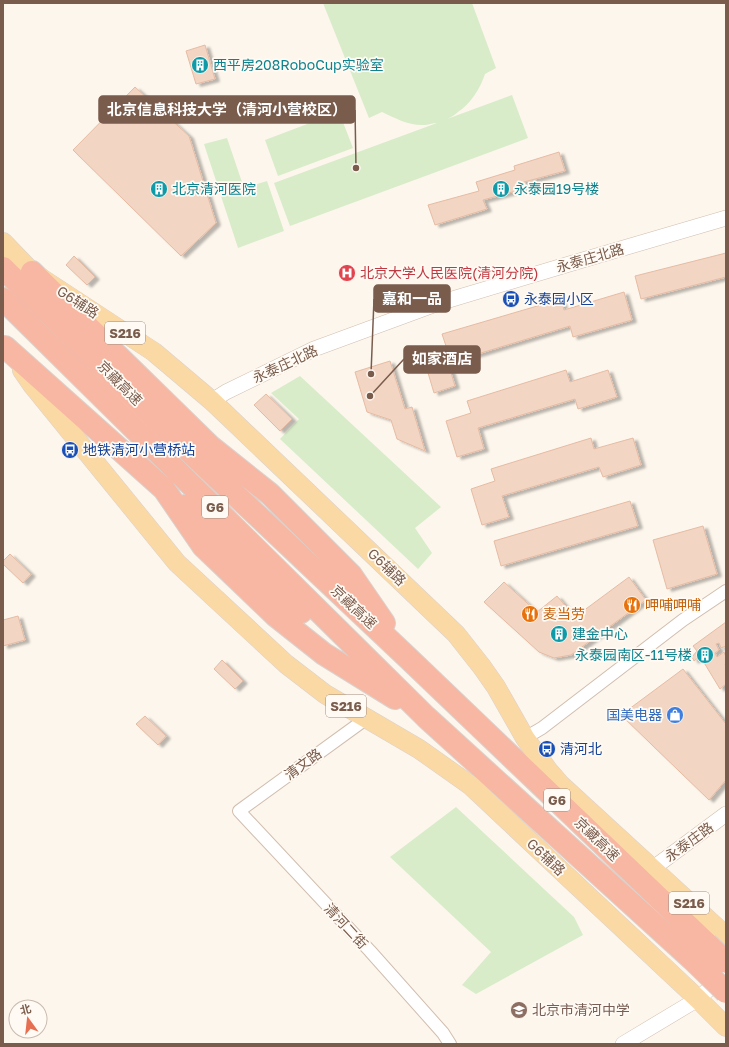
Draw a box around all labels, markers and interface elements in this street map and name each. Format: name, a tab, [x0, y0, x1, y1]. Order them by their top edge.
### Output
building icon: 西平房208RoboCup实验室	[190, 55, 210, 75]
place label: 西平房208RoboCup实验室	[213, 56, 384, 73]
callout: 北京信息科技大学（清河小营校区）	[99, 96, 355, 123]
text: 北京信息科技大学（清河小营校区）	[107, 100, 347, 118]
building icon: 北京清河医院	[149, 179, 169, 199]
building icon: 永泰园19号楼	[491, 179, 511, 199]
place label: 北京清河医院	[172, 180, 256, 197]
place label: 永泰园19号楼	[514, 180, 599, 197]
street label: 永泰庄北路	[554, 240, 626, 275]
hospital icon: 北京大学人民医院(清河分院)	[337, 263, 357, 283]
place label: 北京大学人民医院(清河分院)	[360, 264, 539, 281]
street label: G6辅路	[54, 282, 102, 321]
callout: 嘉和一品	[374, 285, 450, 312]
text: 嘉和一品	[382, 289, 442, 307]
bus stop icon: 永泰园小区	[501, 289, 521, 309]
place label: 永泰园小区	[524, 290, 594, 307]
road number: S216	[105, 322, 145, 344]
street label: 永泰庄北路	[249, 341, 320, 386]
callout: 如家酒店	[404, 346, 480, 373]
text: 如家酒店	[412, 349, 472, 367]
street label: 京藏高速	[95, 357, 146, 408]
bus stop icon: 地铁清河小营桥站	[60, 440, 80, 460]
place label: 地铁清河小营桥站	[83, 441, 195, 458]
road number: G6	[202, 496, 228, 518]
street label: G6辅路	[365, 544, 410, 589]
street label: 京藏高速	[328, 581, 381, 632]
restaurant icon: 呷哺呷哺	[622, 595, 642, 615]
place label: 呷哺呷哺	[645, 596, 701, 613]
restaurant icon: 麦当劳	[520, 604, 540, 624]
place label: 麦当劳	[543, 605, 585, 622]
building icon: 建金中心	[549, 624, 569, 644]
place label: 建金中心	[572, 625, 628, 642]
building icon: 永泰园南区-11号楼	[695, 645, 715, 665]
place label: 永泰园南区-11号楼	[575, 646, 692, 663]
road number: S216	[326, 695, 366, 717]
shop icon: 国美电器	[665, 705, 685, 725]
place label: 国美电器	[606, 706, 662, 723]
bus stop icon: 清河北	[537, 739, 557, 759]
place label: 清河北	[560, 740, 602, 757]
street label: 清文路	[281, 744, 325, 783]
road number: G6	[544, 789, 570, 811]
street label: 京藏高速	[571, 813, 623, 864]
street label: 永泰庄路	[661, 818, 716, 865]
street label: G6辅路	[524, 835, 569, 879]
road number: S216	[669, 892, 709, 914]
street label: 清河二街	[321, 899, 372, 952]
north arrow	[8, 999, 48, 1039]
school or university icon: 北京市清河中学	[509, 1000, 529, 1020]
text: 北	[18, 1001, 32, 1017]
place label: 北京市清河中学	[532, 1001, 630, 1018]

